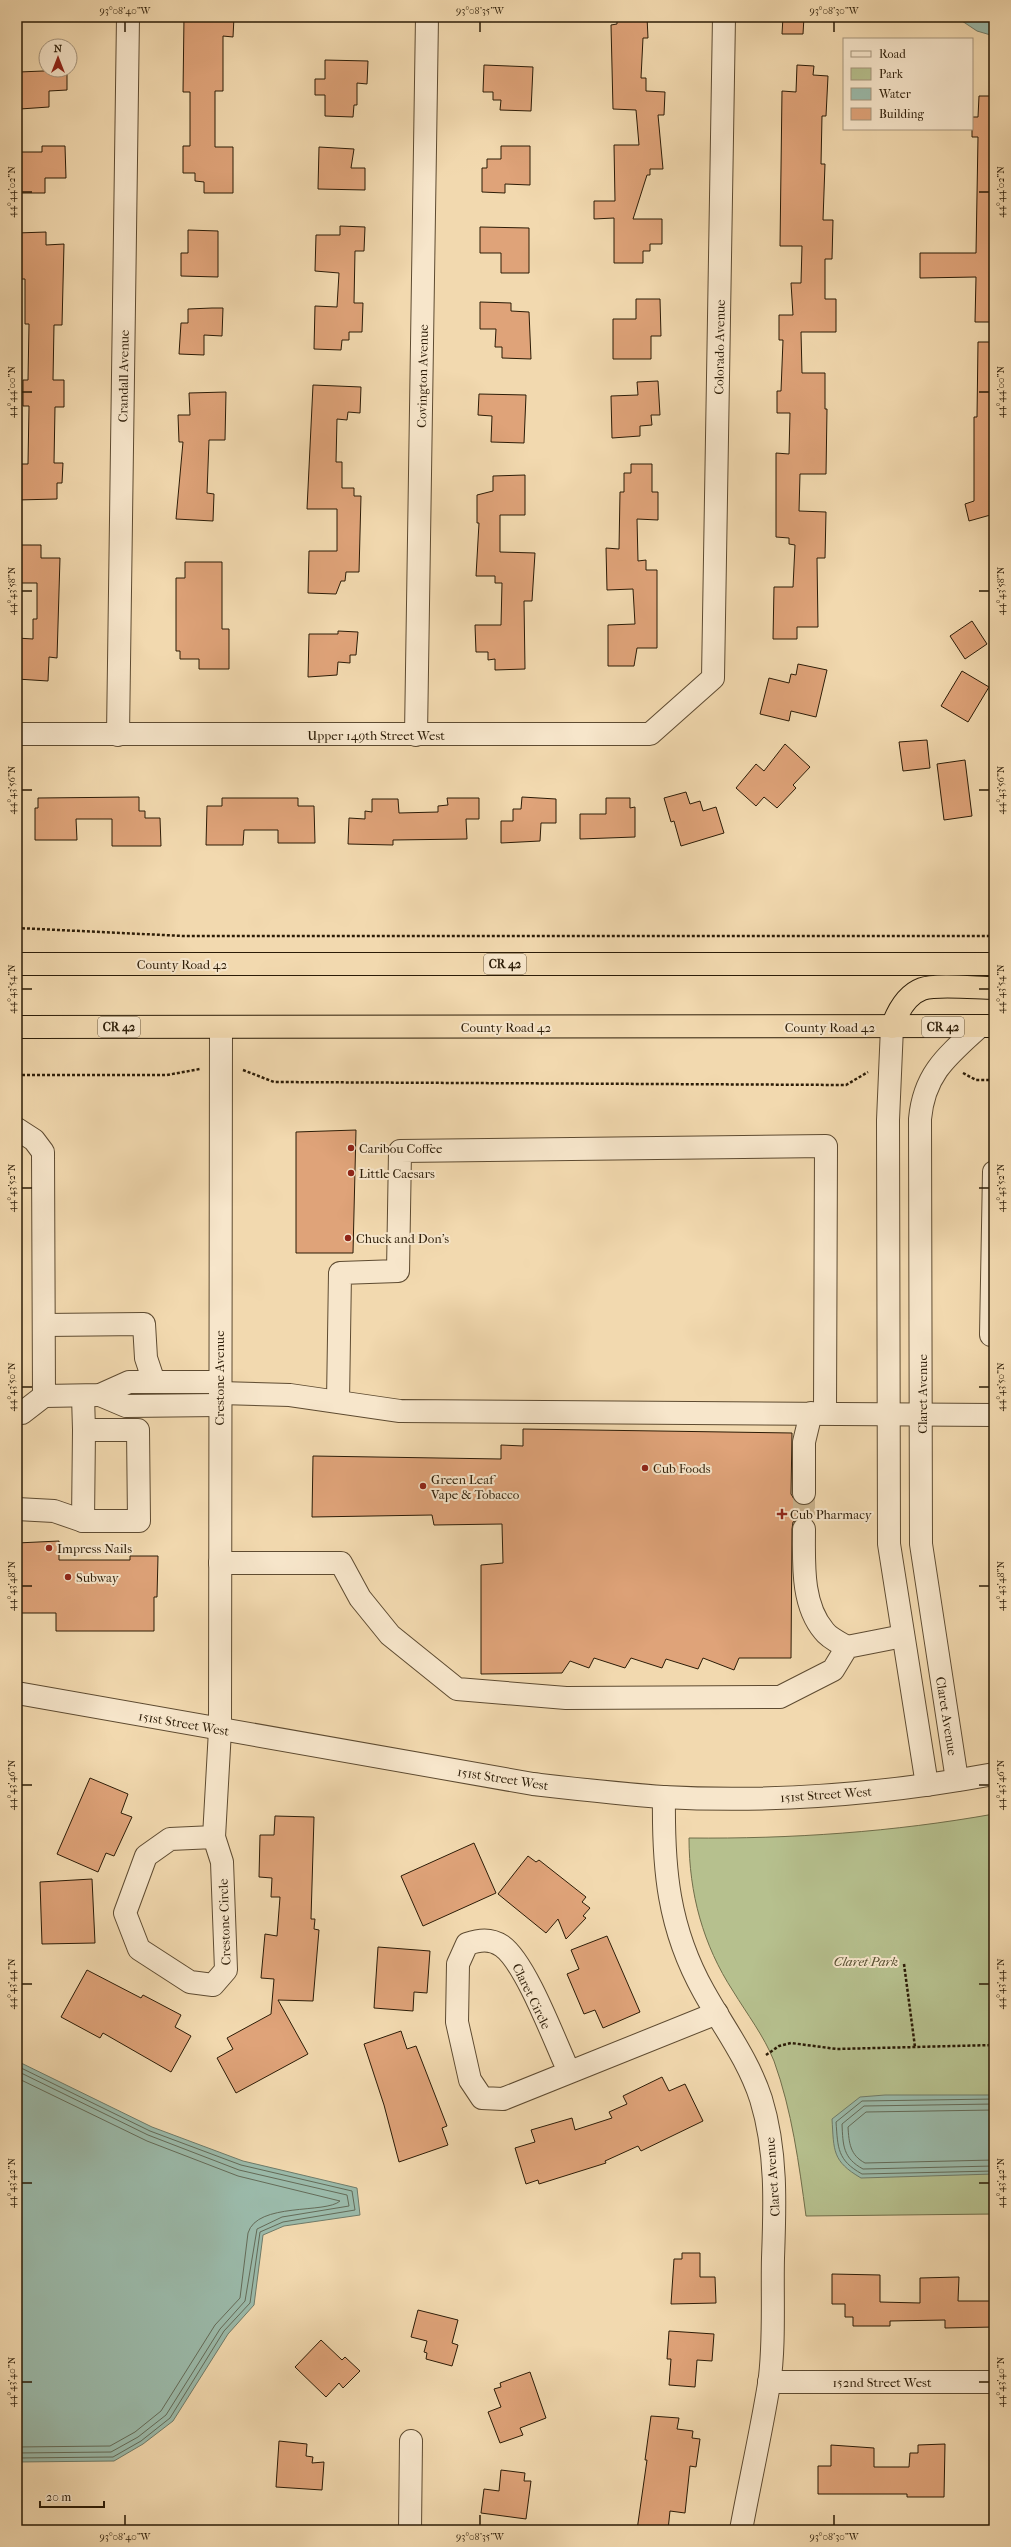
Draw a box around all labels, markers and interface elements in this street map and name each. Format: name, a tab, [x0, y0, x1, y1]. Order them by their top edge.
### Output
text: 93°08'40"W	[100, 5, 152, 17]
text: 93°08'35"W	[456, 5, 505, 17]
text: 93°08'30"W	[810, 5, 860, 17]
north arrow	[38, 38, 78, 78]
legend	[843, 38, 973, 130]
text: N	[54, 42, 63, 55]
text: Road	[879, 47, 906, 61]
text: Park	[879, 67, 904, 81]
text: Water	[878, 87, 912, 101]
text: Building	[879, 107, 924, 121]
text: 44°44'02"N	[6, 166, 18, 218]
text: 44°44'02"N	[995, 166, 1007, 218]
street label: Colorado Avenue	[711, 299, 728, 395]
street label: Covington Avenue	[414, 324, 431, 428]
street label: Crandall Avenue	[115, 329, 132, 423]
text: 44°44'00"N	[6, 366, 18, 418]
text: 44°44'00"N	[995, 366, 1007, 418]
text: 44°43'58"N	[6, 566, 18, 615]
text: 44°43'58"N	[995, 566, 1007, 615]
street label: Upper 149th Street West	[307, 728, 445, 743]
text: 44°43'56"N	[6, 765, 18, 814]
text: 44°43'56"N	[995, 765, 1007, 814]
road number: CR 42	[484, 954, 526, 974]
street label: County Road 42	[137, 957, 228, 972]
text: 44°43'54"N	[6, 964, 18, 1014]
text: 44°43'54"N	[995, 964, 1007, 1014]
road number: CR 42	[98, 1017, 140, 1037]
road number: CR 42	[922, 1017, 964, 1037]
street label: County Road 42	[461, 1020, 552, 1035]
street label: County Road 42	[785, 1020, 876, 1035]
place label: Caribou Coffee	[359, 1141, 443, 1156]
marker: Caribou Coffee	[346, 1143, 356, 1153]
text: 44°43'52"N	[6, 1163, 18, 1212]
text: 44°43'52"N	[995, 1163, 1007, 1212]
place label: Little Caesars	[359, 1166, 435, 1181]
marker: Little Caesars	[346, 1168, 356, 1178]
place label: Chuck and Don's	[356, 1231, 449, 1246]
marker: Chuck and Don's	[343, 1233, 353, 1243]
street label: Crestone Avenue	[212, 1330, 227, 1426]
street label: Claret Avenue	[915, 1354, 930, 1434]
text: 44°43'50"N	[6, 1362, 18, 1411]
text: 44°43'50"N	[995, 1362, 1007, 1411]
place label: Cub Foods	[653, 1461, 711, 1476]
marker: Cub Foods	[640, 1463, 650, 1473]
place label: Green Leaf Vape & Tobacco	[430, 1472, 520, 1502]
marker: Green Leaf Vape & Tobacco	[418, 1481, 428, 1491]
place label: Cub Pharmacy	[790, 1507, 873, 1522]
marker: Cub Pharmacy	[777, 1509, 787, 1519]
place label: Impress Nails	[57, 1541, 132, 1556]
marker: Impress Nails	[44, 1543, 54, 1553]
text: 44°43'48"N	[6, 1561, 18, 1611]
text: 44°43'48"N	[995, 1561, 1007, 1611]
place label: Subway	[76, 1570, 120, 1585]
marker: Subway	[63, 1572, 73, 1582]
street label: Claret Avenue	[933, 1676, 960, 1757]
street label: 151st Street West	[137, 1708, 231, 1739]
text: 44°43'46"N	[6, 1759, 18, 1810]
text: 44°43'46"N	[995, 1759, 1007, 1810]
street label: 151st Street West	[456, 1764, 550, 1793]
street label: 151st Street West	[780, 1784, 873, 1805]
street label: Crestone Circle	[215, 1878, 234, 1966]
park label: Claret Park	[834, 1954, 898, 1969]
text: 44°43'44"N	[6, 1958, 18, 2010]
text: 44°43'44"N	[995, 1958, 1007, 2010]
street label: Claret Circle	[509, 1961, 554, 2032]
street label: Claret Avenue	[762, 2136, 783, 2217]
text: 44°43'42"N	[6, 2158, 18, 2208]
text: 44°43'42"N	[995, 2158, 1007, 2208]
text: 44°43'40"N	[6, 2356, 18, 2407]
text: 44°43'40"N	[995, 2356, 1007, 2407]
street label: 152nd Street West	[832, 2375, 932, 2390]
scale bar	[40, 2483, 104, 2509]
text: 20 m	[46, 2490, 71, 2504]
text: 93°08'40"W	[100, 2531, 152, 2543]
text: 93°08'35"W	[456, 2531, 505, 2543]
text: 93°08'30"W	[810, 2531, 860, 2543]

